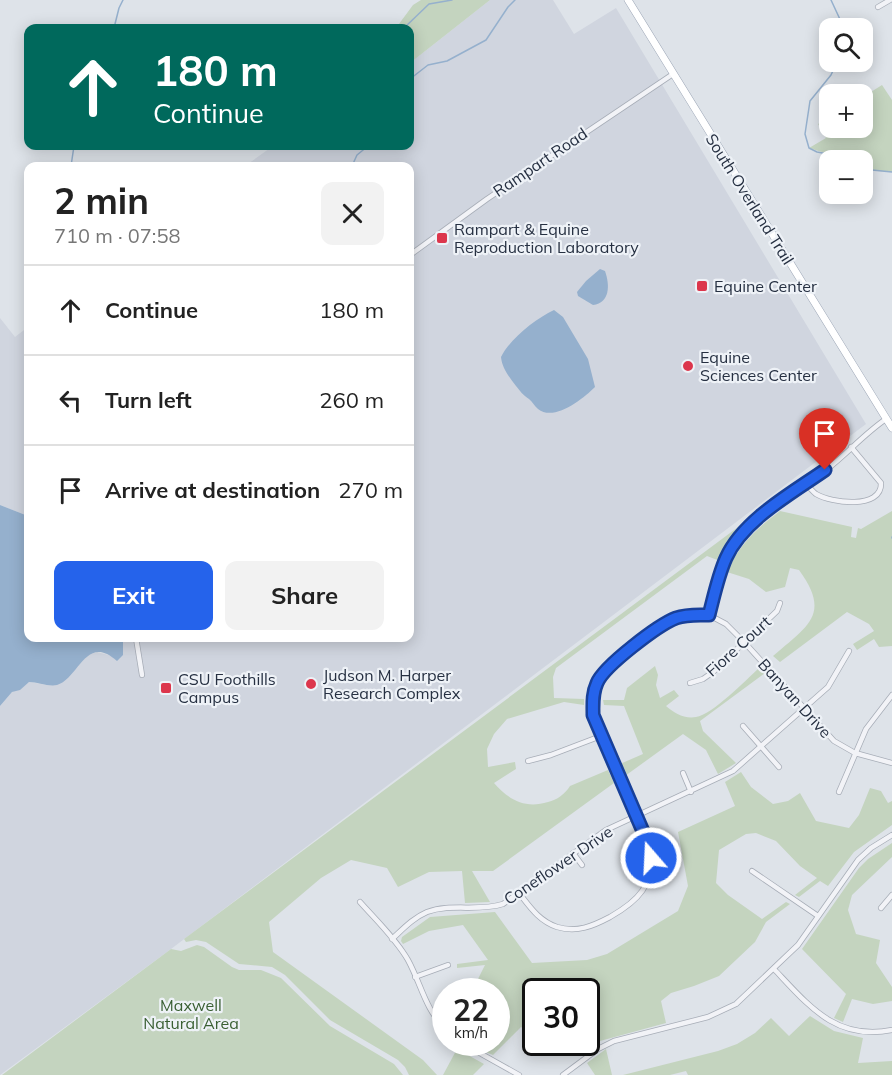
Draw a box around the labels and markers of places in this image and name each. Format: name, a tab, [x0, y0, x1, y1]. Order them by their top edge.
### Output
place label: Rampart & Equine Reproduction Laboratory	[454, 219, 639, 257]
marker: Rampart & Equine Reproduction Laboratory	[435, 231, 449, 245]
place label: Equine Center	[714, 276, 817, 296]
marker: Equine Center	[695, 279, 709, 293]
place label: Equine Sciences Center	[700, 347, 817, 385]
marker: Equine Sciences Center	[681, 359, 695, 373]
pin	[799, 408, 850, 470]
place label: Judson M. Harper Research Complex	[323, 665, 461, 703]
place label: CSU Foothills Campus	[178, 669, 276, 707]
marker: Judson M. Harper Research Complex	[304, 677, 318, 691]
marker: CSU Foothills Campus	[159, 681, 173, 695]

